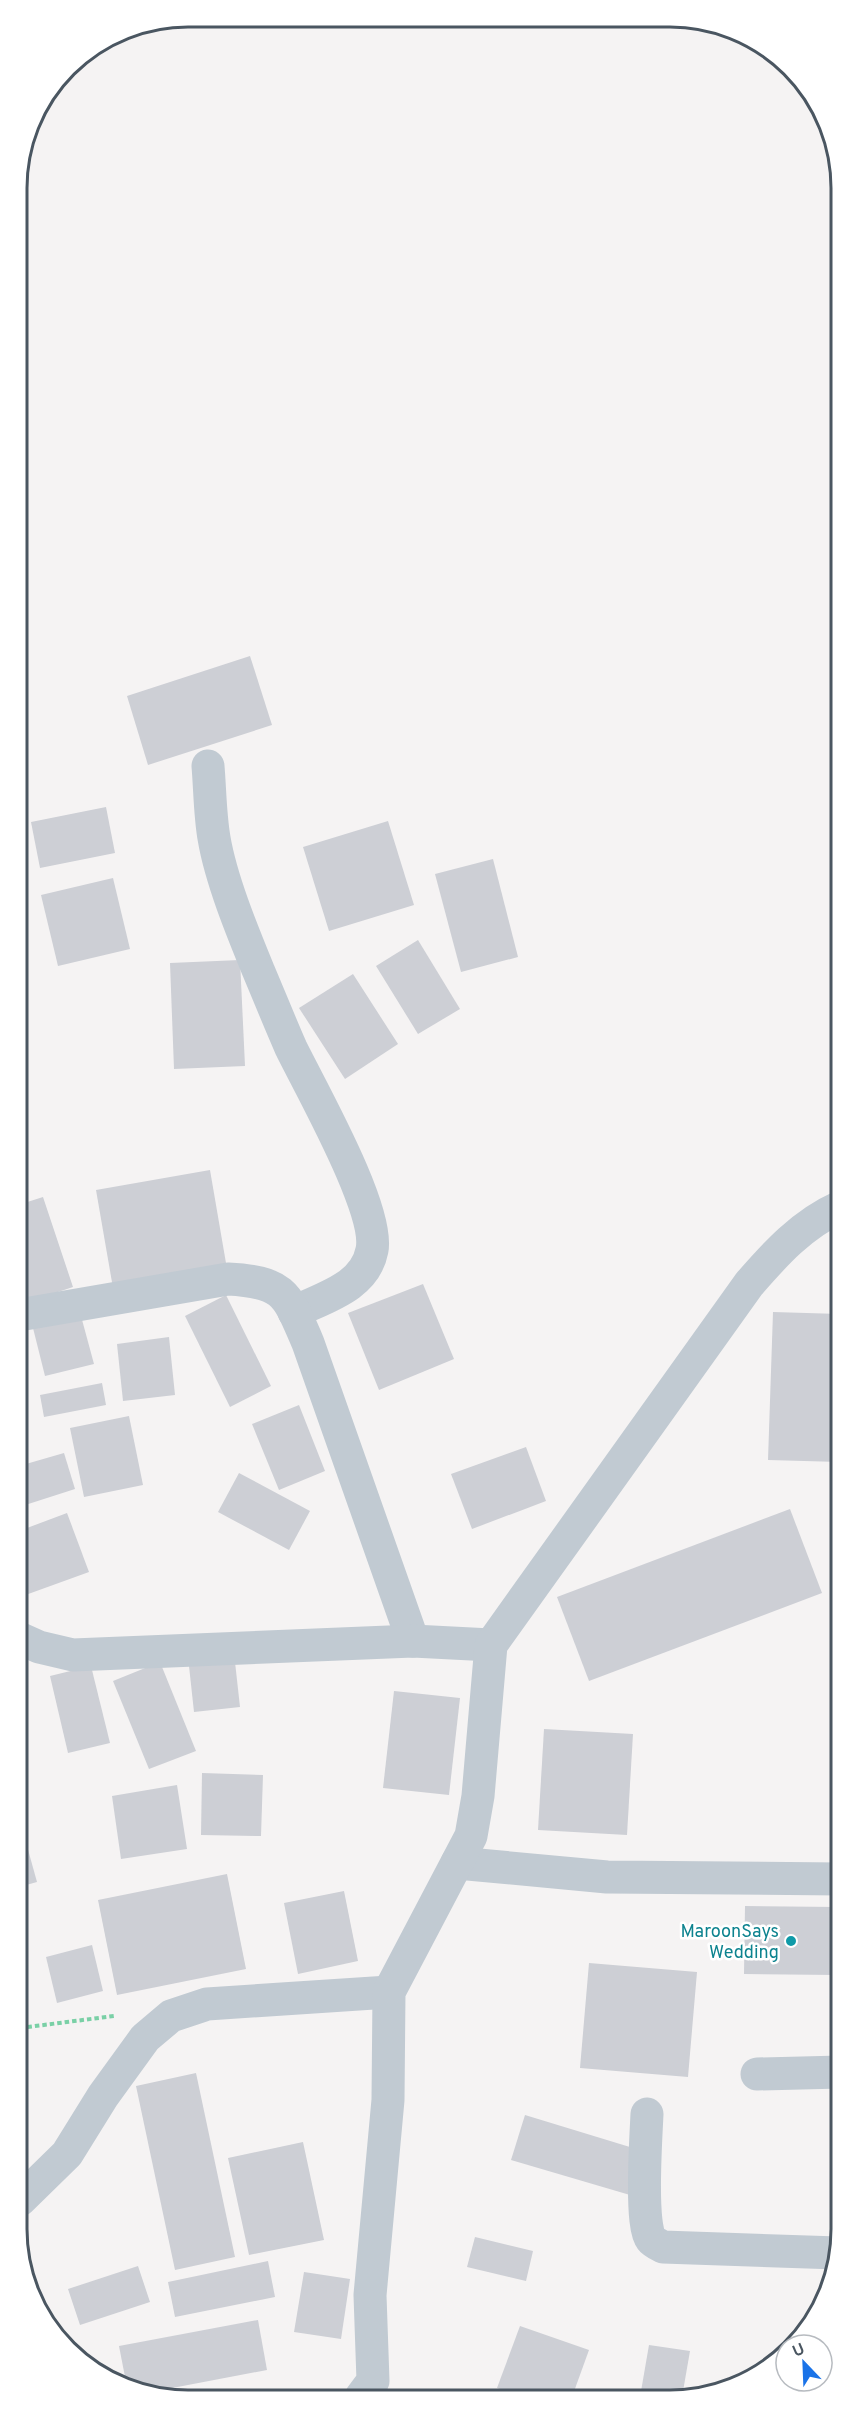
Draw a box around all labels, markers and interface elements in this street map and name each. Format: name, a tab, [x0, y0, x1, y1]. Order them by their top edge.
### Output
place label: MaroonSays Wedding	[681, 1921, 779, 1965]
marker: MaroonSays Wedding	[784, 1934, 798, 1948]
north arrow	[774, 2333, 834, 2393]
text: U	[790, 2340, 808, 2362]

